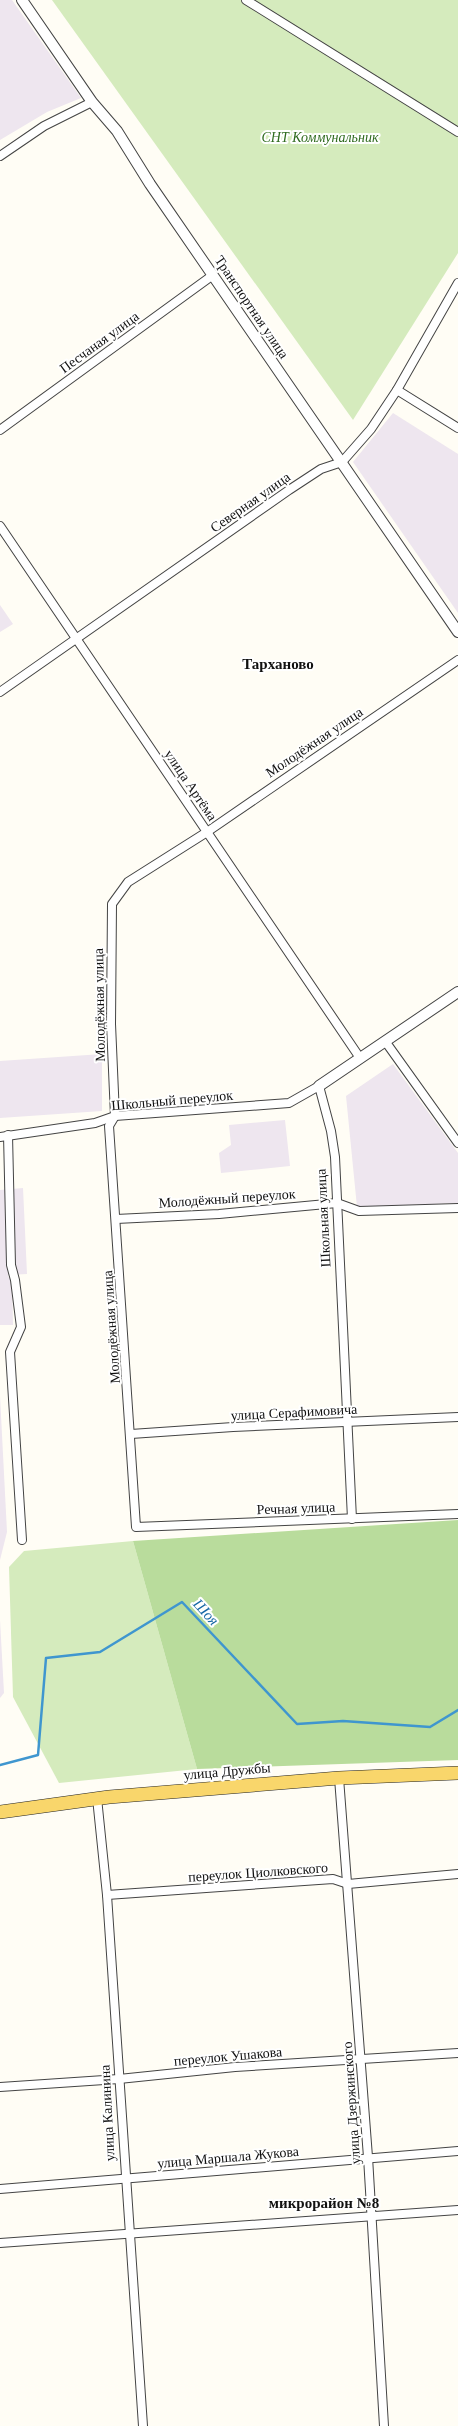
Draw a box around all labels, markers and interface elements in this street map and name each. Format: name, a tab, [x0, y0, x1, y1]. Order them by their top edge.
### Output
park label: СНТ Коммунальник	[262, 130, 379, 145]
street label: Транспортная улица	[212, 253, 292, 362]
street label: Песчаная улица	[57, 308, 142, 376]
street label: Северная улица	[208, 469, 294, 535]
district label: Тарханово	[242, 656, 314, 672]
street label: Молодёжная улица	[263, 704, 366, 780]
street label: улица Артёма	[161, 747, 220, 824]
street label: Молодёжная улица	[91, 947, 108, 1062]
street label: Школьный переулок	[111, 1088, 234, 1113]
street label: Школьная улица	[313, 1168, 334, 1268]
street label: Молодёжный переулок	[158, 1186, 296, 1211]
street label: Молодёжная улица	[100, 1269, 123, 1384]
street label: улица Серафимовича	[230, 1402, 359, 1423]
street label: Речная улица	[256, 1500, 336, 1517]
water label: Шоя	[189, 1595, 222, 1628]
street label: улица Дружбы	[183, 1760, 272, 1783]
street label: переулок Циолковского	[188, 1860, 328, 1885]
street label: улица Дзержинского	[340, 2041, 363, 2165]
street label: переулок Ушакова	[173, 2044, 284, 2069]
street label: улица Калинина	[97, 2064, 118, 2162]
street label: улица Маршала Жукова	[157, 2144, 300, 2171]
district label: микрорайон №8	[269, 2195, 379, 2211]

